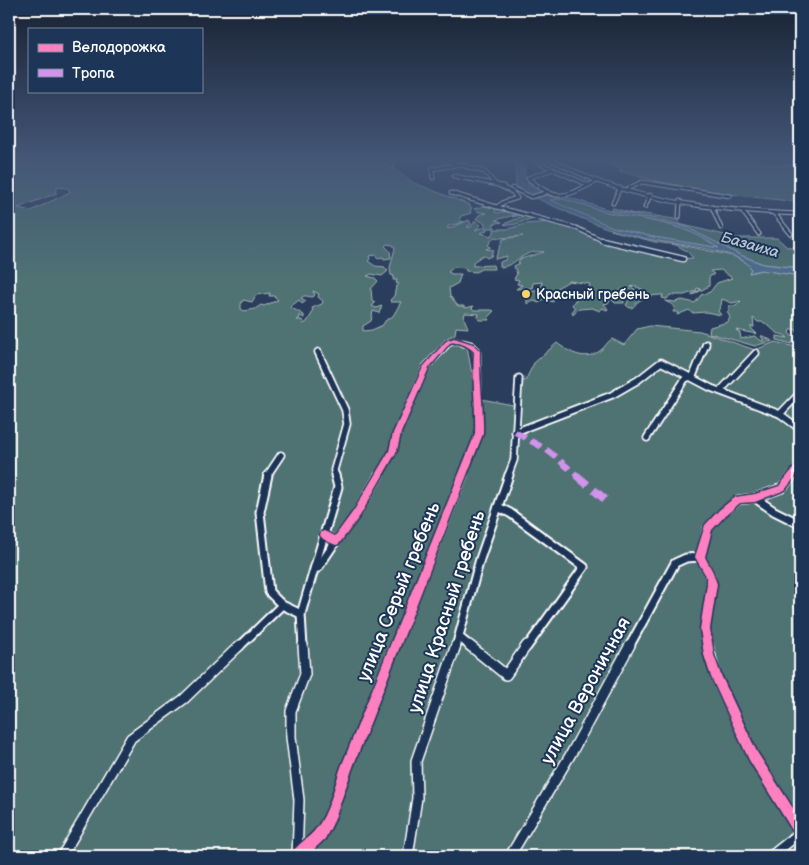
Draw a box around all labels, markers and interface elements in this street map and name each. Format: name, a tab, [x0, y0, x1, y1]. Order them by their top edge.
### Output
legend	[28, 28, 202, 92]
text: Велодорожка	[72, 38, 166, 57]
text: Тропа	[72, 64, 115, 83]
water label: Базаиха	[719, 228, 781, 262]
place label: Красный гребень	[536, 286, 649, 303]
marker: Красный гребень	[520, 288, 532, 300]
street label: улица Серый гребень	[352, 498, 446, 685]
street label: улица Красный гребень	[403, 507, 491, 716]
street label: улица Вероничная	[536, 613, 636, 769]

